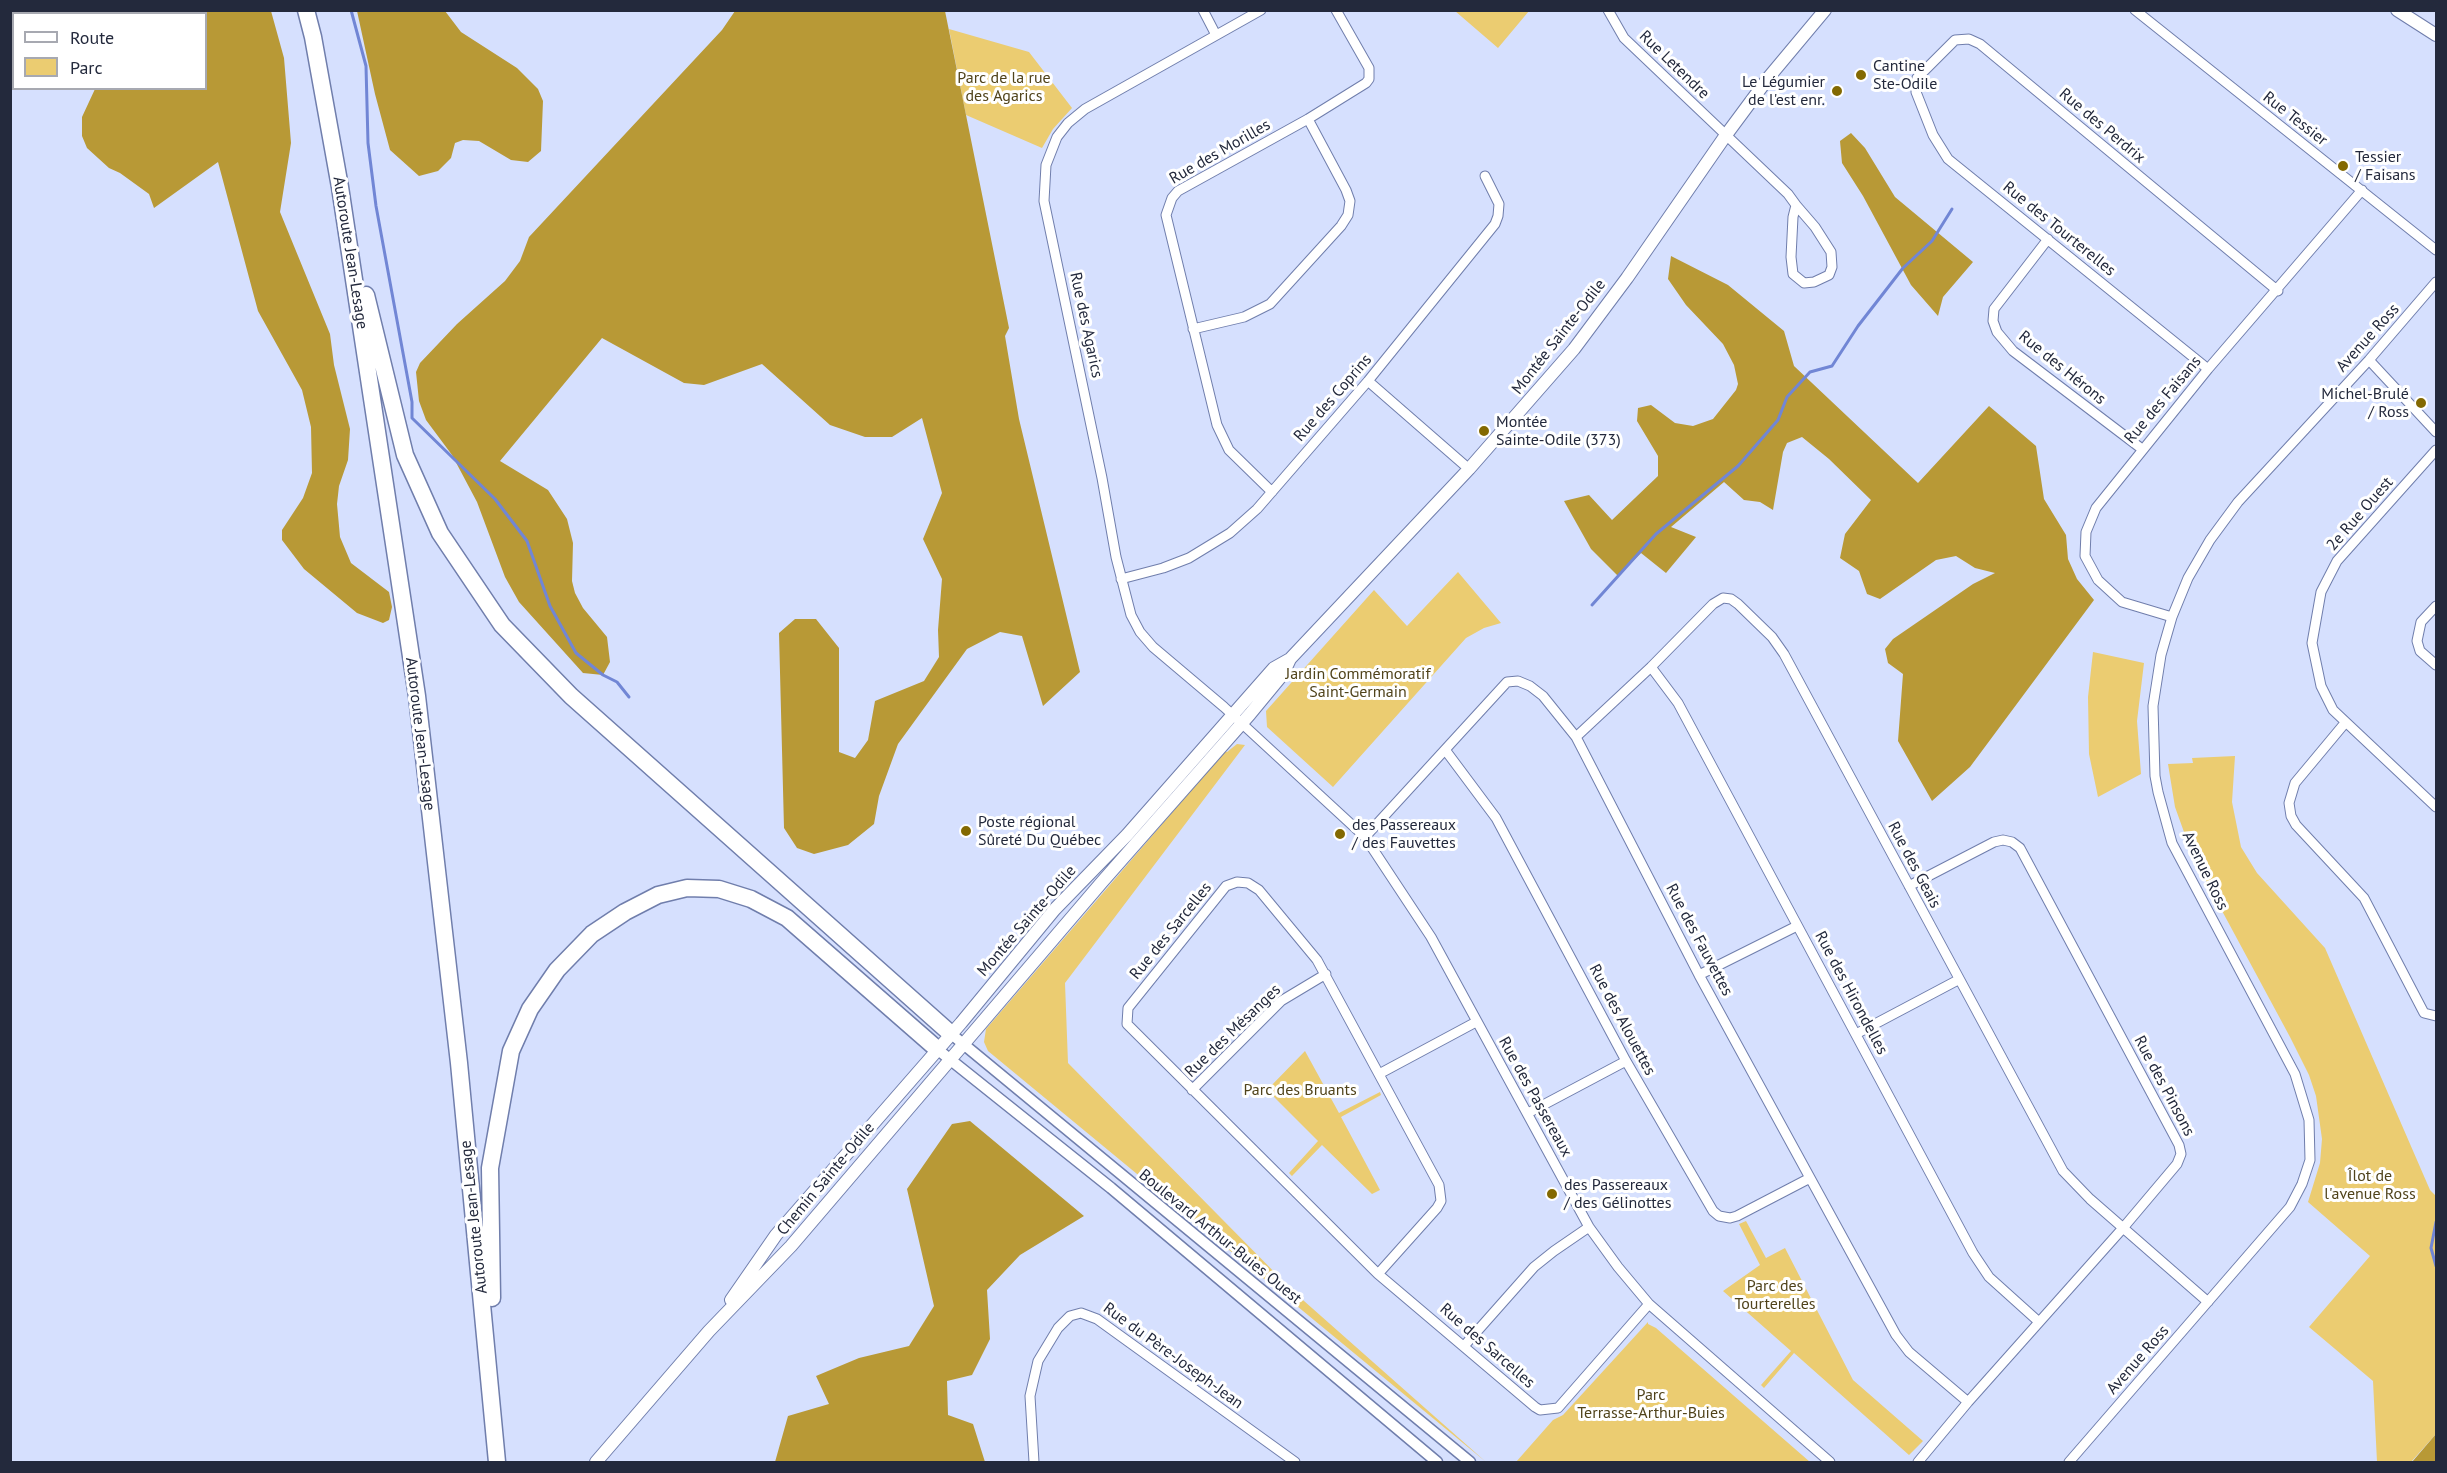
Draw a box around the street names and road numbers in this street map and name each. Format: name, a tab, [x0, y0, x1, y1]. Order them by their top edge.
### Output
street label: Rue Letendre	[1635, 27, 1713, 103]
street label: Rue des Perdrix	[2055, 84, 2149, 168]
street label: Rue Tessier	[2259, 88, 2331, 150]
street label: Rue des Morilles	[1166, 115, 1274, 189]
street label: Autoroute Jean-Lesage	[328, 175, 372, 331]
street label: Rue des Tourterelles	[1999, 178, 2119, 280]
street label: Rue des Agarics	[1065, 270, 1107, 380]
street label: Montée Sainte-Odile	[1508, 276, 1610, 398]
street label: Avenue Ross	[2332, 300, 2404, 376]
street label: Rue des Hérons	[2015, 327, 2109, 409]
street label: Rue des Coprins	[1290, 351, 1376, 445]
street label: Rue des Faisans	[2121, 352, 2205, 448]
street label: 2e Rue Ouest	[2323, 473, 2397, 555]
street label: Autoroute Jean-Lesage	[401, 656, 439, 812]
street label: Rue des Geais	[1883, 819, 1945, 911]
street label: Avenue Ross	[2178, 829, 2232, 913]
street label: Montée Sainte-Odile	[974, 862, 1080, 980]
street label: Rue des Sarcelles	[1126, 879, 1216, 983]
street label: Rue des Fauvettes	[1661, 881, 1737, 999]
street label: Rue des Hirondelles	[1810, 928, 1892, 1058]
street label: Rue des Alouettes	[1585, 961, 1659, 1079]
street label: Rue des Mésanges	[1181, 980, 1285, 1082]
street label: Rue des Pinsons	[2129, 1033, 2199, 1139]
street label: Rue des Passereaux	[1494, 1034, 1576, 1160]
street label: Chemin Sainte-Odile	[773, 1119, 879, 1239]
street label: Autoroute Jean-Lesage	[456, 1139, 492, 1295]
street label: Boulevard Arthur-Buies Ouest	[1135, 1166, 1305, 1308]
street label: Rue du Père-Joseph-Jean	[1099, 1299, 1247, 1413]
street label: Rue des Sarcelles	[1436, 1300, 1538, 1392]
street label: Avenue Ross	[2103, 1322, 2173, 1398]

